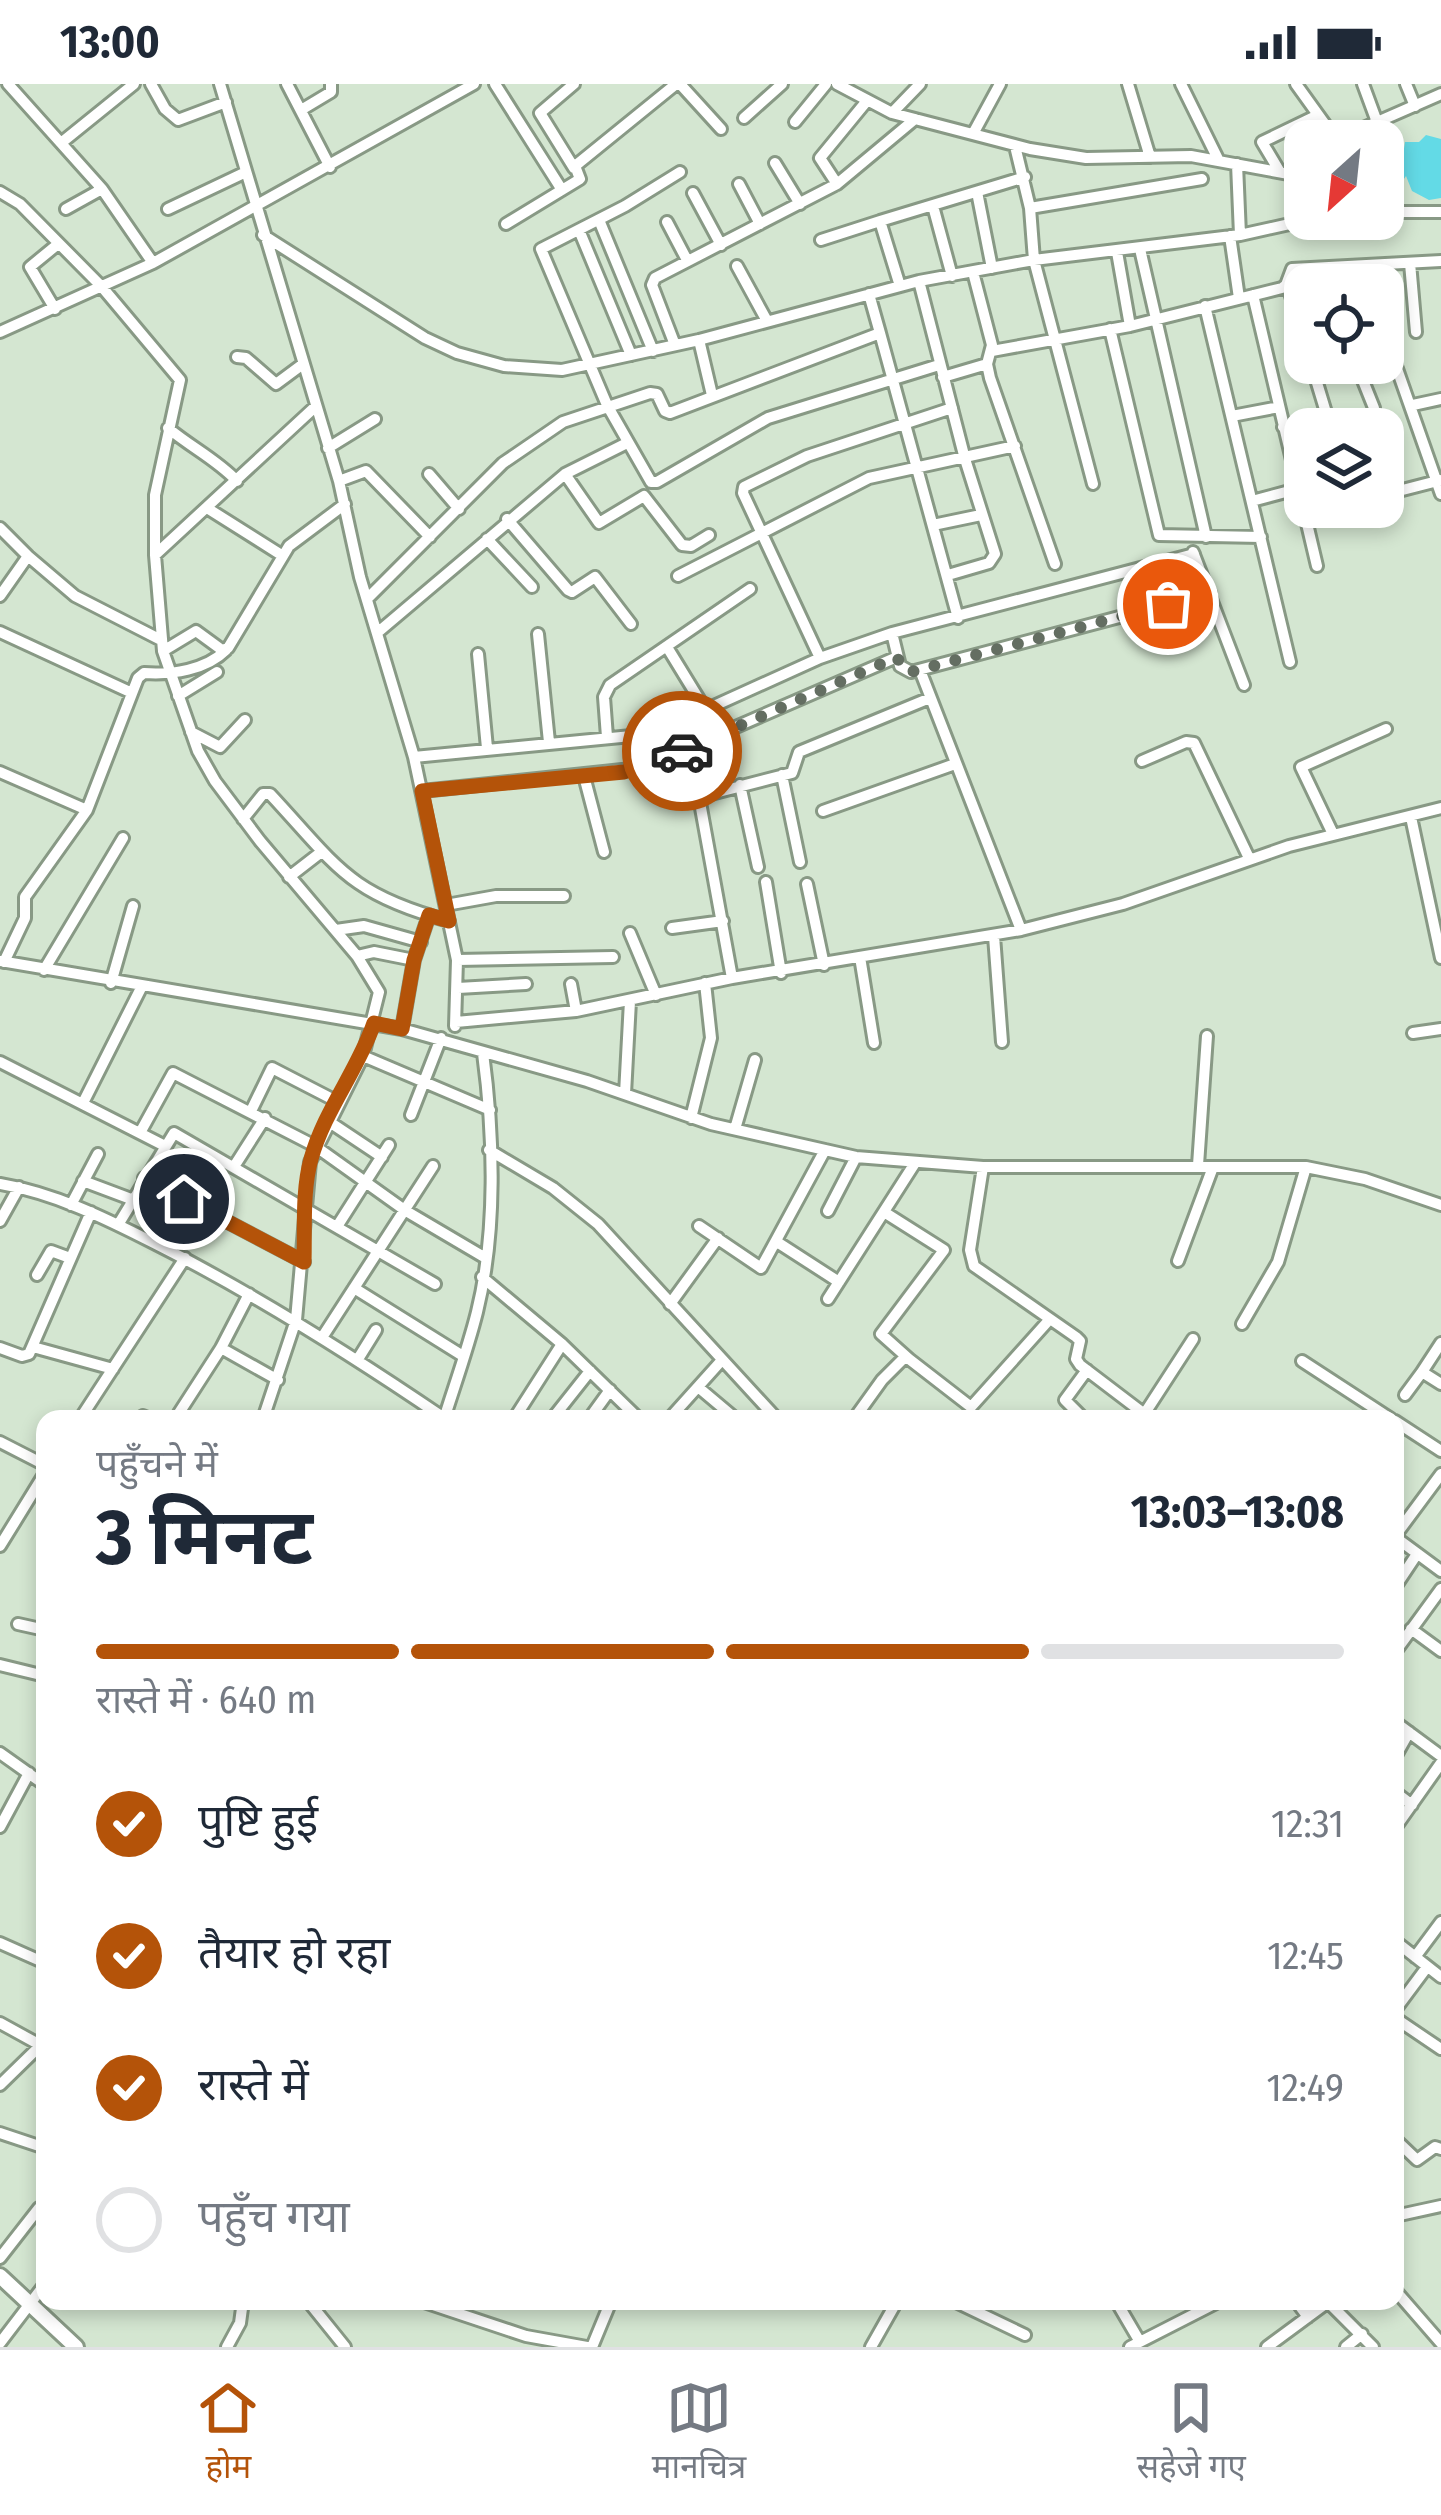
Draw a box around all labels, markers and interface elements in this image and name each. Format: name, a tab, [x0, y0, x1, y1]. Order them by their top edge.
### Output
text: 13:00	[60, 15, 160, 69]
north arrow	[1284, 120, 1404, 240]
map controls	[1284, 120, 1404, 528]
button: locate	[1284, 264, 1404, 384]
button: layers	[1284, 408, 1404, 528]
pin	[1117, 553, 1219, 655]
icon: bag	[1135, 571, 1201, 637]
courier	[622, 691, 742, 811]
icon: car	[649, 718, 715, 784]
pin	[133, 1148, 235, 1250]
icon: home	[151, 1166, 217, 1232]
text: पहुँचने में	[96, 1441, 218, 1487]
text: 13:03–13:08	[1131, 1485, 1344, 1539]
text: 3 मिनट	[96, 1491, 313, 1585]
text: रास्ते में · 640 m	[96, 1677, 316, 1723]
icon: check	[96, 1791, 162, 1857]
text: पुष्टि हुई	[198, 1794, 318, 1848]
text: 12:31	[1271, 1801, 1344, 1847]
icon: check	[96, 1923, 162, 1989]
text: तैयार हो रहा	[198, 1926, 390, 1980]
text: 12:45	[1267, 1933, 1344, 1979]
icon: check	[96, 2055, 162, 2121]
text: रास्ते में	[198, 2058, 309, 2112]
text: 12:49	[1266, 2065, 1344, 2111]
text: पहुँच गया	[198, 2190, 350, 2244]
tab: होम	[195, 2375, 261, 2491]
tab: मानचित्र	[652, 2375, 746, 2491]
tab: सहेजे गए	[1137, 2375, 1246, 2491]

